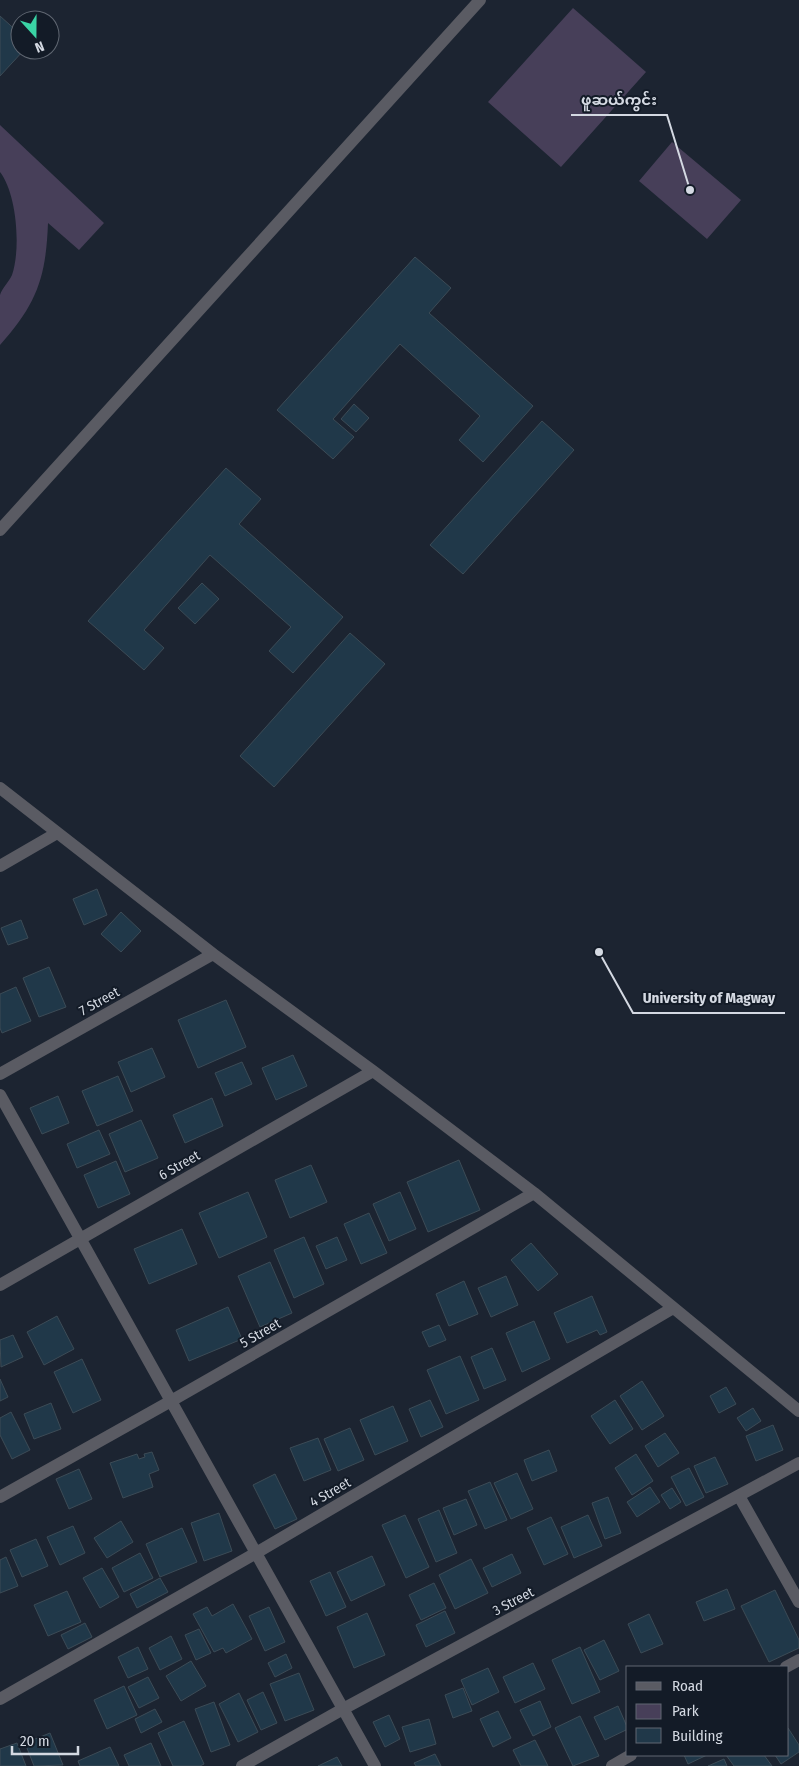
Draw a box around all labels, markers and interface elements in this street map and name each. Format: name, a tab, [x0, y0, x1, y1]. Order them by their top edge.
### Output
north arrow	[10, 10, 60, 60]
text: N	[33, 37, 46, 56]
callout: ဖူဆယ်ကွင်း	[571, 85, 667, 115]
text: ဖူဆယ်ကွင်း	[581, 90, 657, 112]
street label: 7 Street	[76, 983, 123, 1019]
callout: University of Magway	[633, 983, 785, 1013]
text: University of Magway	[643, 989, 776, 1007]
street label: 6 Street	[156, 1147, 203, 1184]
street label: 5 Street	[237, 1315, 284, 1352]
street label: 4 Street	[307, 1474, 354, 1511]
street label: 3 Street	[490, 1583, 537, 1619]
legend	[626, 1666, 789, 1756]
text: Road	[672, 1677, 703, 1695]
text: Park	[672, 1702, 699, 1720]
scale bar	[12, 1724, 79, 1756]
text: Building	[672, 1727, 723, 1745]
text: 20 m	[20, 1732, 50, 1750]

